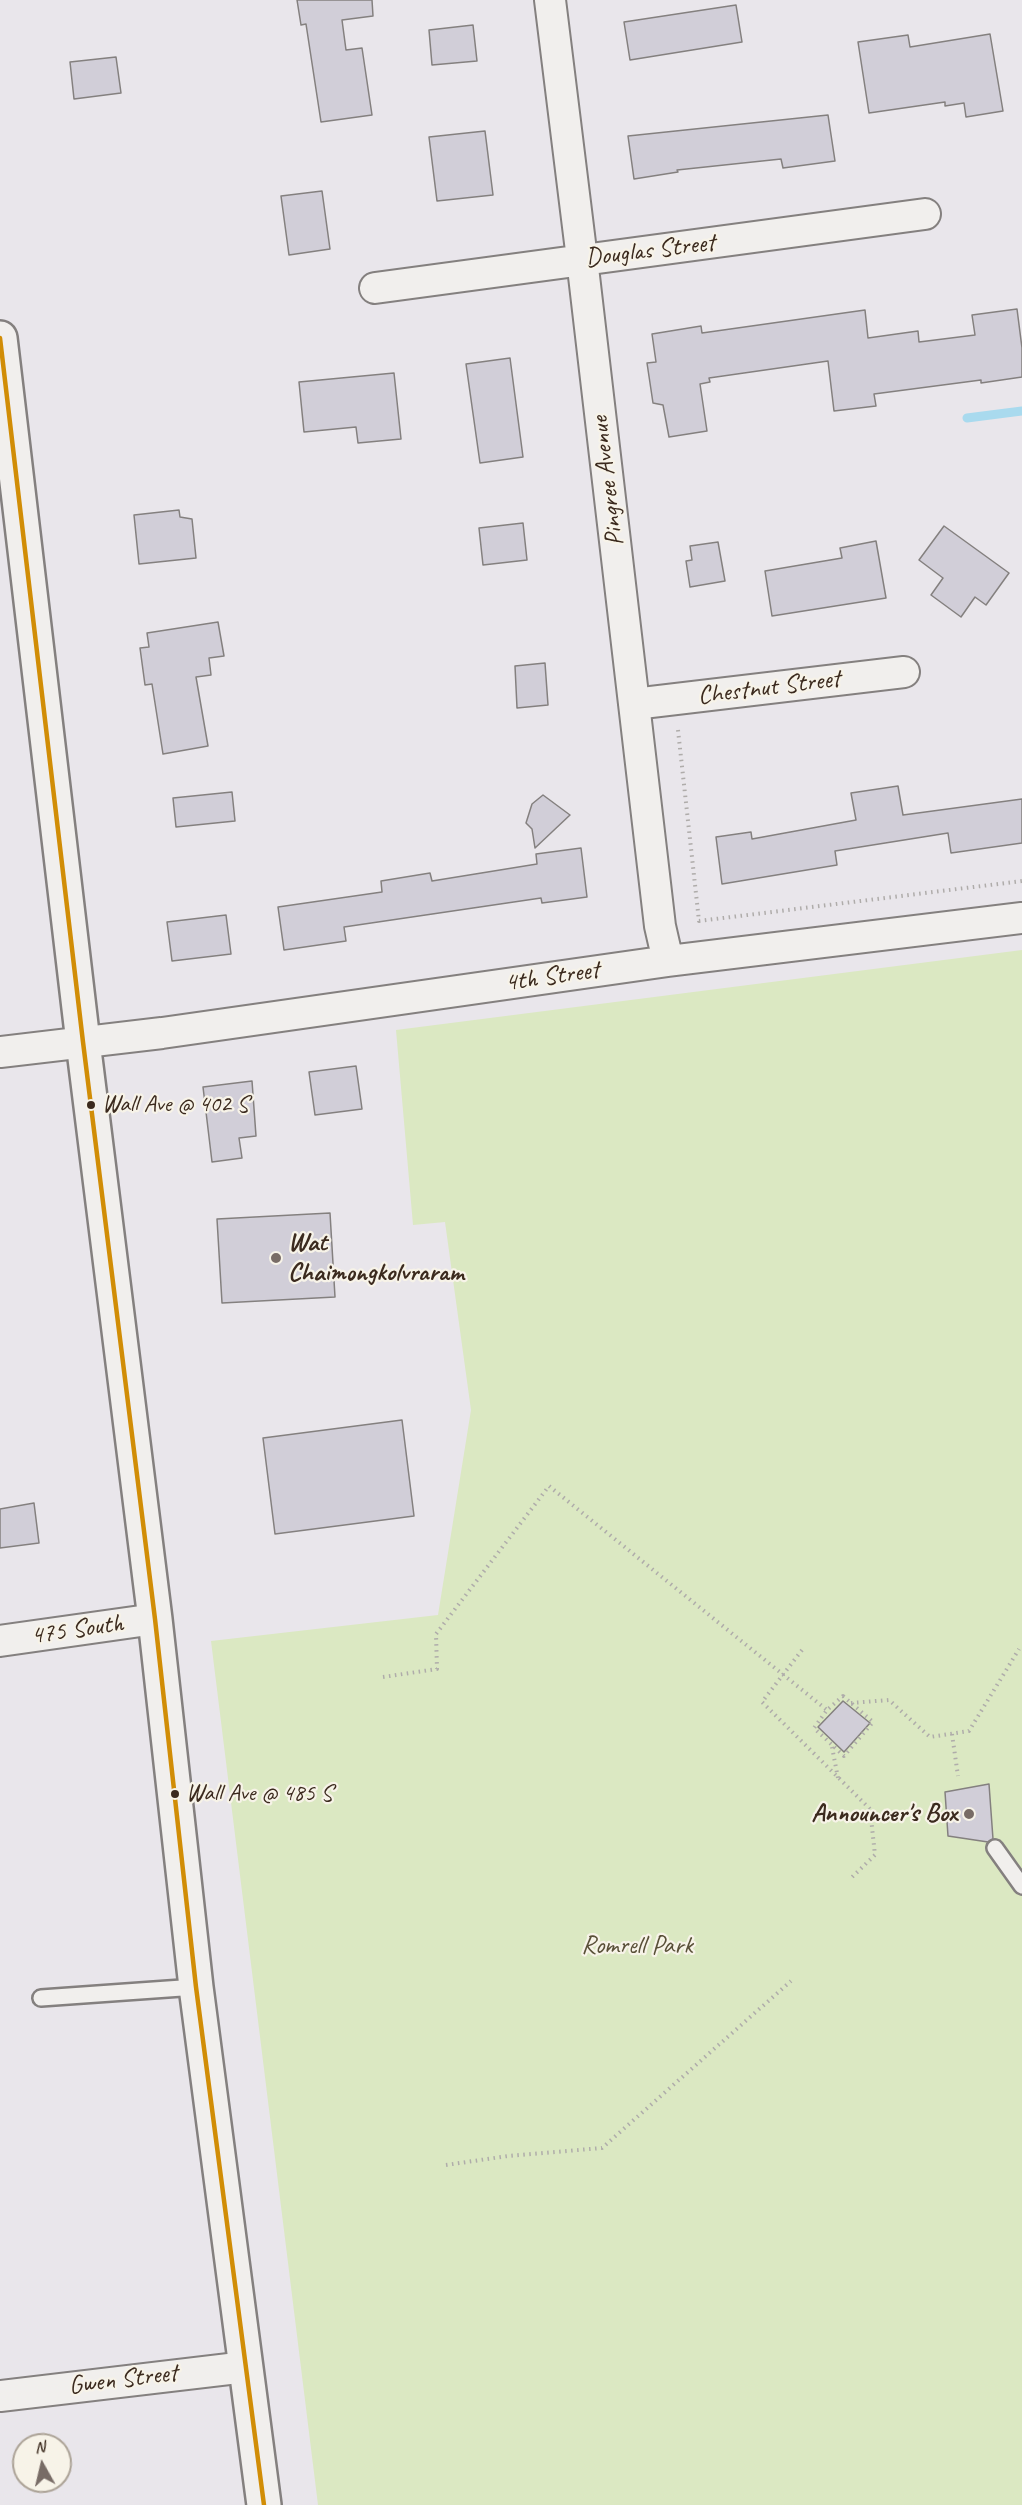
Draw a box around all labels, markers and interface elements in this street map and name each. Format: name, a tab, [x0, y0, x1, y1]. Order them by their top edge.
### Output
street label: Douglas Street	[584, 228, 716, 274]
street label: Pingree Avenue	[585, 414, 631, 548]
street label: Chestnut Street	[696, 664, 842, 712]
street label: 4th Street	[503, 955, 601, 999]
place label: Wall Ave @ 402 S	[102, 1091, 248, 1119]
marker: Wall Ave @ 402 S	[85, 1099, 97, 1111]
place label: Wat Chaimongkolvraram	[288, 1227, 464, 1288]
marker: Wat Chaimongkolvraram	[269, 1251, 283, 1265]
street label: 475 South	[29, 1608, 125, 1652]
place label: Wall Ave @ 485 S	[186, 1780, 332, 1808]
marker: Wall Ave @ 485 S	[169, 1788, 181, 1800]
place label: Announcer's Box	[811, 1798, 957, 1830]
marker: Announcer's Box	[962, 1807, 976, 1821]
park label: Romrell Park	[581, 1930, 693, 1962]
street label: Gwen Street	[67, 2358, 179, 2402]
north arrow	[12, 2433, 72, 2493]
text: N	[33, 2437, 46, 2458]

